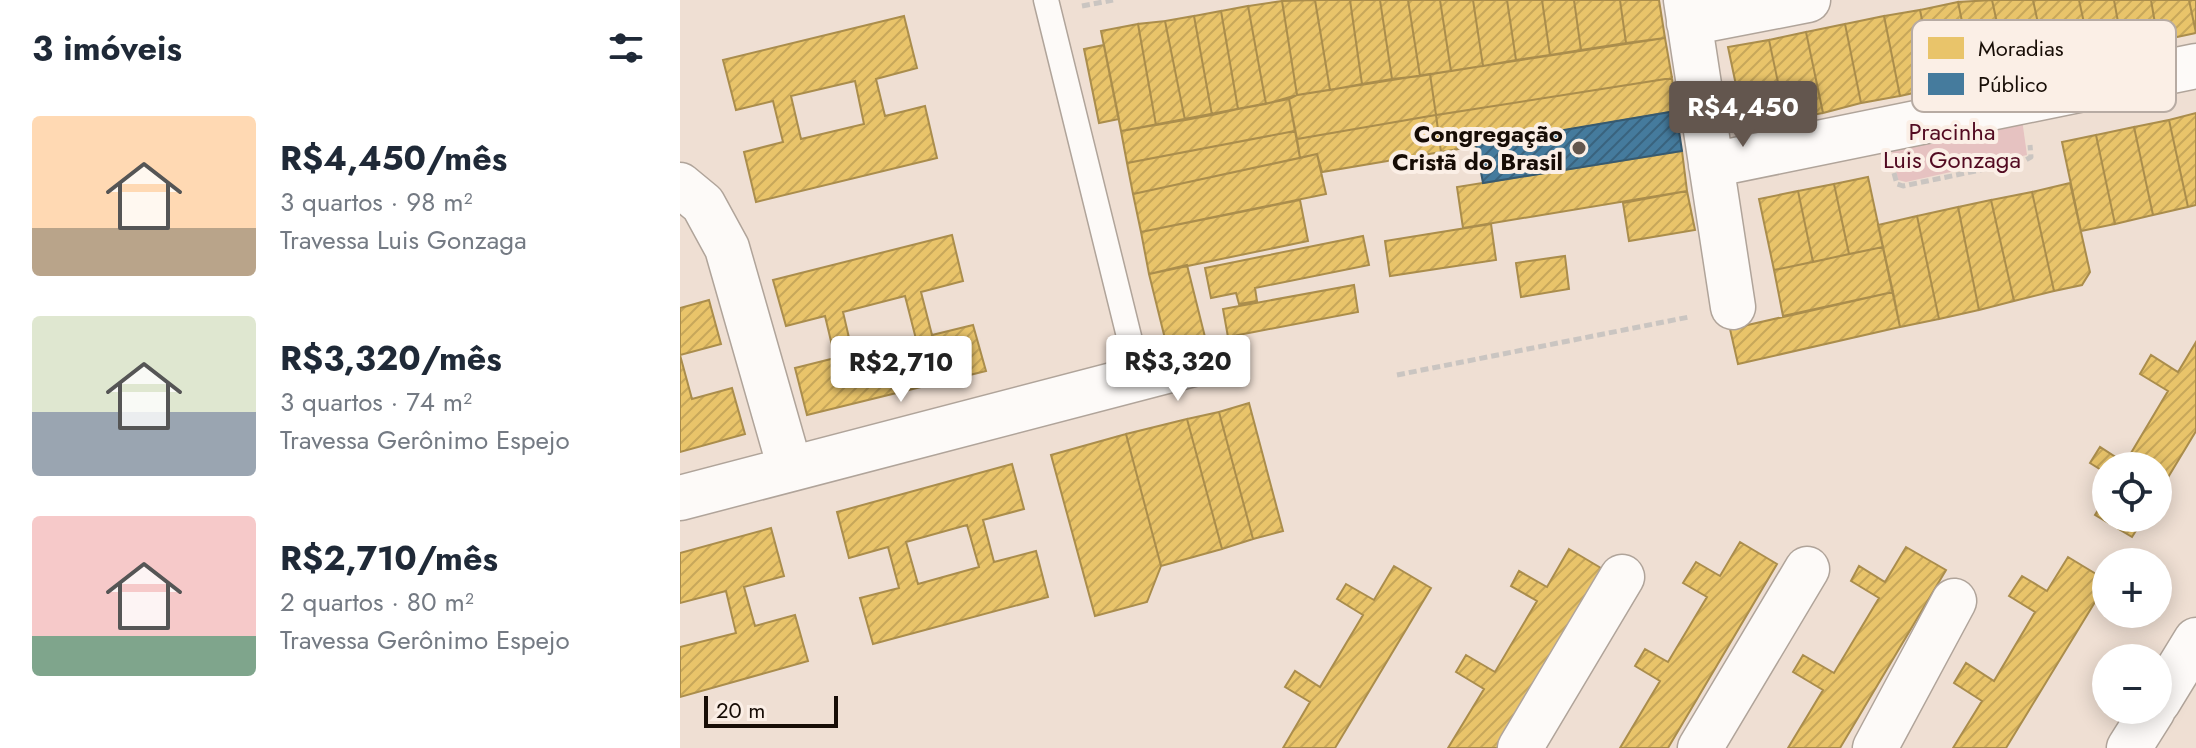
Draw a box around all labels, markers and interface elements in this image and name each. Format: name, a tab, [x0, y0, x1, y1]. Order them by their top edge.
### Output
legend	[1912, 20, 2176, 112]
text: 3 imóveis	[32, 24, 182, 73]
icon: filters	[604, 26, 648, 70]
text: Moradias	[1978, 32, 2064, 64]
text: Público	[1978, 68, 2047, 100]
pin: R$4,450	[1669, 81, 1817, 149]
text: R$4,450	[1687, 88, 1799, 126]
park label: Pracinha Luis Gonzaga	[1883, 114, 2021, 177]
place label: Congregação Cristã do Brasil	[1392, 116, 1563, 179]
text: R$4,450/mês	[280, 134, 507, 183]
marker: Congregação Cristã do Brasil	[1570, 139, 1588, 157]
icon: home	[96, 148, 192, 244]
text: 3 quartos · 98 m²	[280, 183, 472, 221]
text: Travessa Luis Gonzaga	[280, 221, 527, 259]
text: R$3,320/mês	[280, 334, 502, 383]
pin: R$3,320	[1104, 335, 1252, 403]
pin: R$2,710	[827, 336, 975, 404]
text: R$3,320	[1124, 342, 1232, 380]
text: R$2,710	[849, 343, 953, 381]
icon: home	[96, 348, 192, 444]
text: 3 quartos · 74 m²	[280, 383, 472, 421]
text: Travessa Gerônimo Espejo	[280, 421, 570, 459]
map controls	[2092, 452, 2172, 724]
button: locate	[2092, 452, 2172, 532]
text: R$2,710/mês	[280, 534, 498, 583]
icon: home	[96, 548, 192, 644]
button: +	[2092, 548, 2172, 628]
text: 2 quartos · 80 m²	[280, 583, 474, 621]
text: Travessa Gerônimo Espejo	[280, 621, 570, 659]
button: −	[2092, 644, 2172, 724]
scale bar	[704, 692, 838, 728]
text: 20 m	[716, 694, 765, 726]

